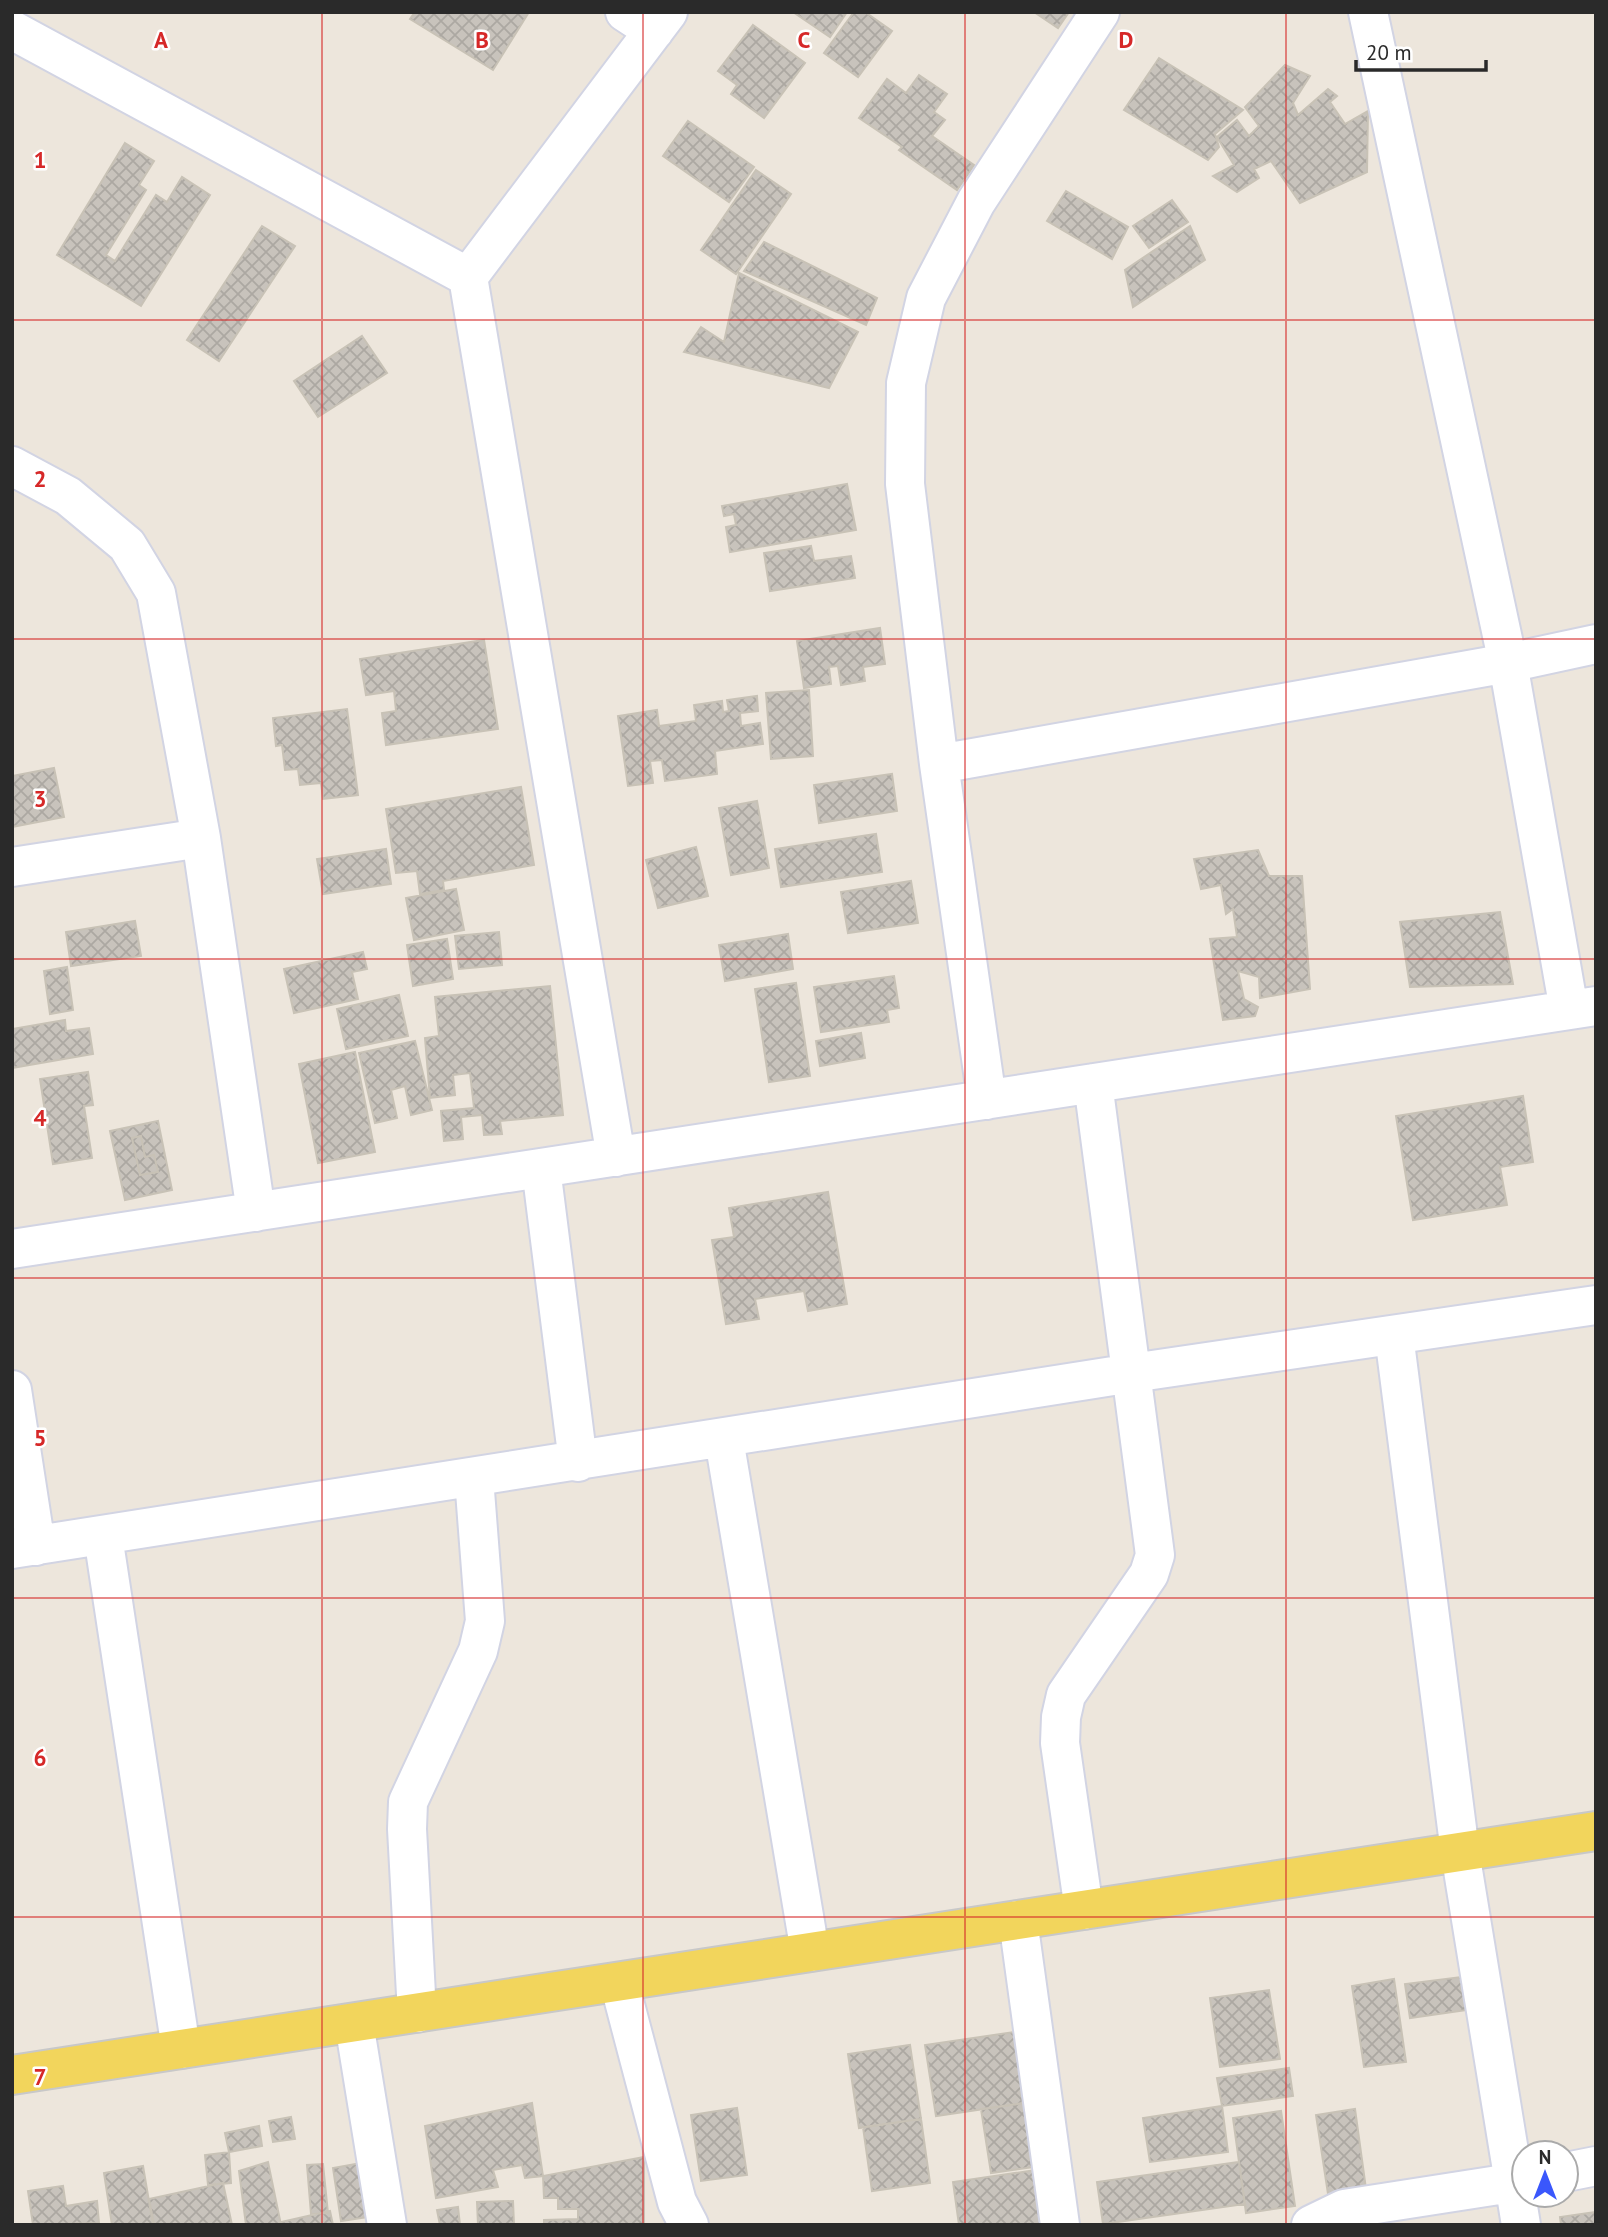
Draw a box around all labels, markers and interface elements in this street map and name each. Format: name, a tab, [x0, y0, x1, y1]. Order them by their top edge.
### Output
text: A	[154, 25, 168, 54]
text: B	[475, 25, 489, 54]
text: C	[798, 25, 811, 54]
text: D	[1119, 25, 1133, 54]
scale bar	[1356, 28, 1486, 72]
text: 20 m	[1366, 39, 1412, 66]
text: 1	[33, 145, 47, 174]
text: 2	[33, 464, 47, 493]
text: 3	[33, 784, 47, 813]
text: 4	[33, 1103, 47, 1132]
text: 5	[33, 1423, 47, 1452]
text: 6	[33, 1743, 47, 1772]
text: 7	[33, 2062, 47, 2091]
north arrow	[1510, 2139, 1580, 2209]
text: N	[1539, 2145, 1551, 2169]

